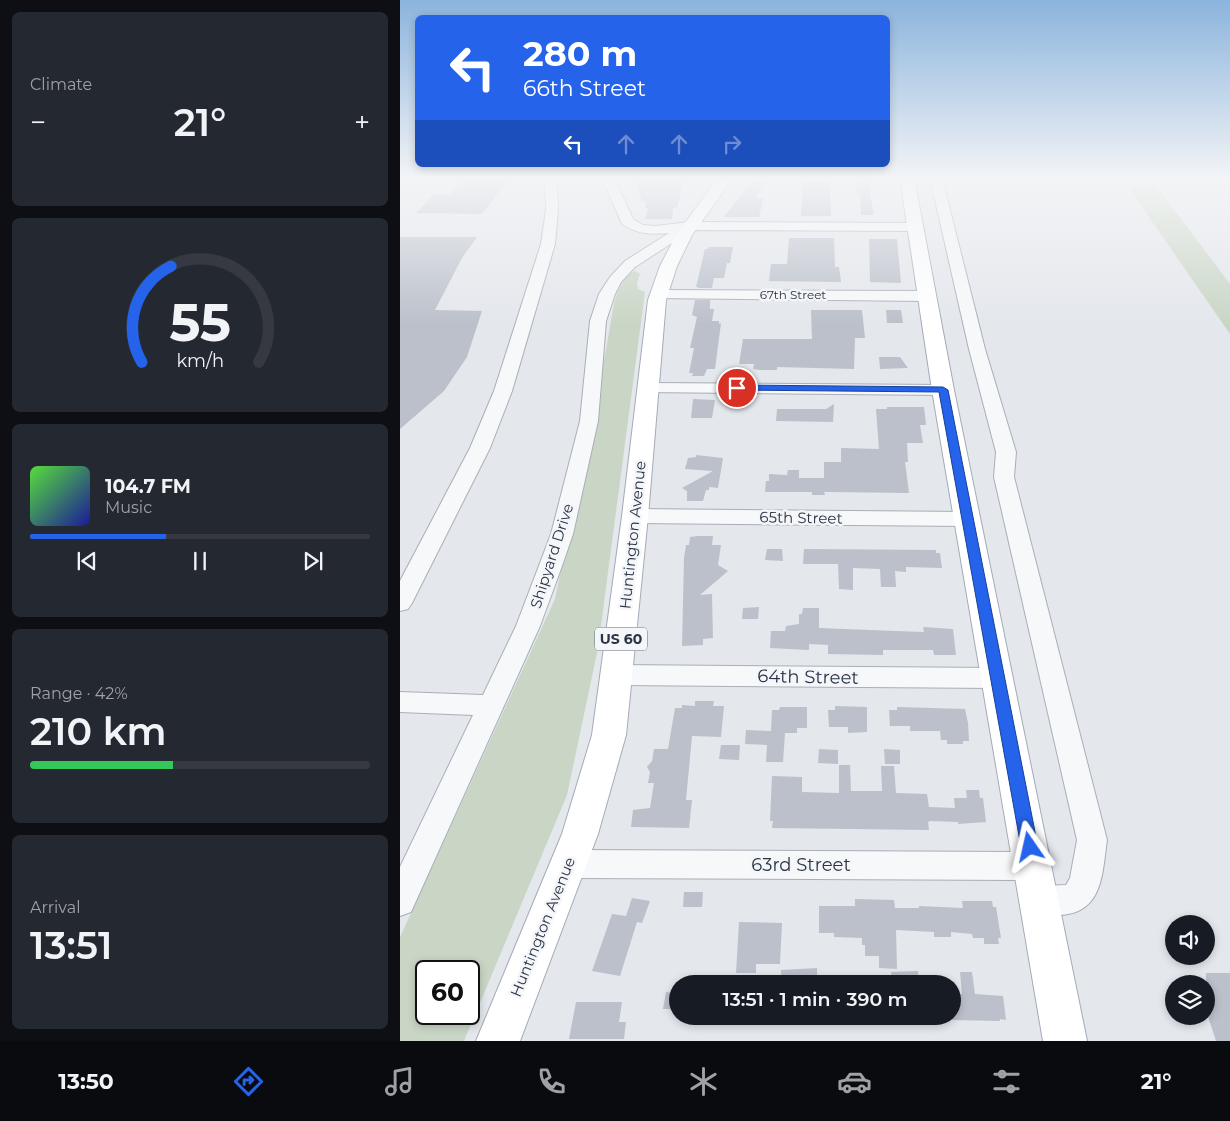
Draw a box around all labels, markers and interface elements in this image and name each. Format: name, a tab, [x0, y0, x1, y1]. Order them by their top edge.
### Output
text: 280 m	[523, 32, 637, 75]
icon: left	[440, 35, 505, 100]
text: Climate	[30, 75, 92, 94]
text: 66th Street	[523, 75, 646, 102]
text: 21°	[174, 99, 226, 146]
text: −	[30, 105, 46, 139]
text: +	[354, 105, 370, 139]
icon: left	[559, 130, 587, 158]
icon: ahead	[612, 130, 640, 158]
icon: ahead	[665, 130, 693, 158]
icon: right	[718, 130, 746, 158]
street label: 67th Street	[760, 287, 826, 302]
text: 55	[169, 291, 231, 354]
text: km/h	[176, 350, 224, 371]
pin	[716, 367, 758, 409]
icon: arrive	[723, 374, 751, 402]
street label: Huntington Avenue	[615, 460, 650, 610]
text: 104.7 FM	[105, 475, 191, 498]
text: Music	[105, 498, 152, 517]
street label: Shipyard Drive	[526, 501, 577, 611]
street label: 65th Street	[759, 507, 843, 528]
icon: previous	[73, 547, 101, 575]
icon: pause	[186, 547, 214, 575]
icon: next	[299, 547, 327, 575]
road number: US 60	[595, 628, 647, 650]
street label: 64th Street	[757, 665, 859, 689]
text: Range · 42%	[30, 684, 128, 703]
text: 210 km	[30, 708, 167, 755]
position arrow	[1003, 820, 1055, 872]
street label: Huntington Avenue	[506, 854, 579, 999]
street label: 63rd Street	[751, 854, 851, 876]
text: Arrival	[30, 898, 80, 917]
map controls	[1165, 915, 1215, 1025]
button: sound	[1165, 915, 1215, 965]
text: 13:51	[30, 922, 113, 969]
speed limit sign: 60	[415, 960, 480, 1025]
button: layers	[1165, 975, 1215, 1025]
text: 13:51 · 1 min · 390 m	[722, 988, 908, 1011]
icon: directions	[231, 1064, 266, 1099]
icon: music	[382, 1064, 417, 1099]
icon: phone	[534, 1064, 569, 1099]
icon: climate	[686, 1064, 721, 1099]
icon: car	[837, 1064, 872, 1099]
icon: filters	[989, 1064, 1024, 1099]
text: 13:50	[58, 1068, 114, 1095]
text: 21°	[1141, 1068, 1172, 1095]

